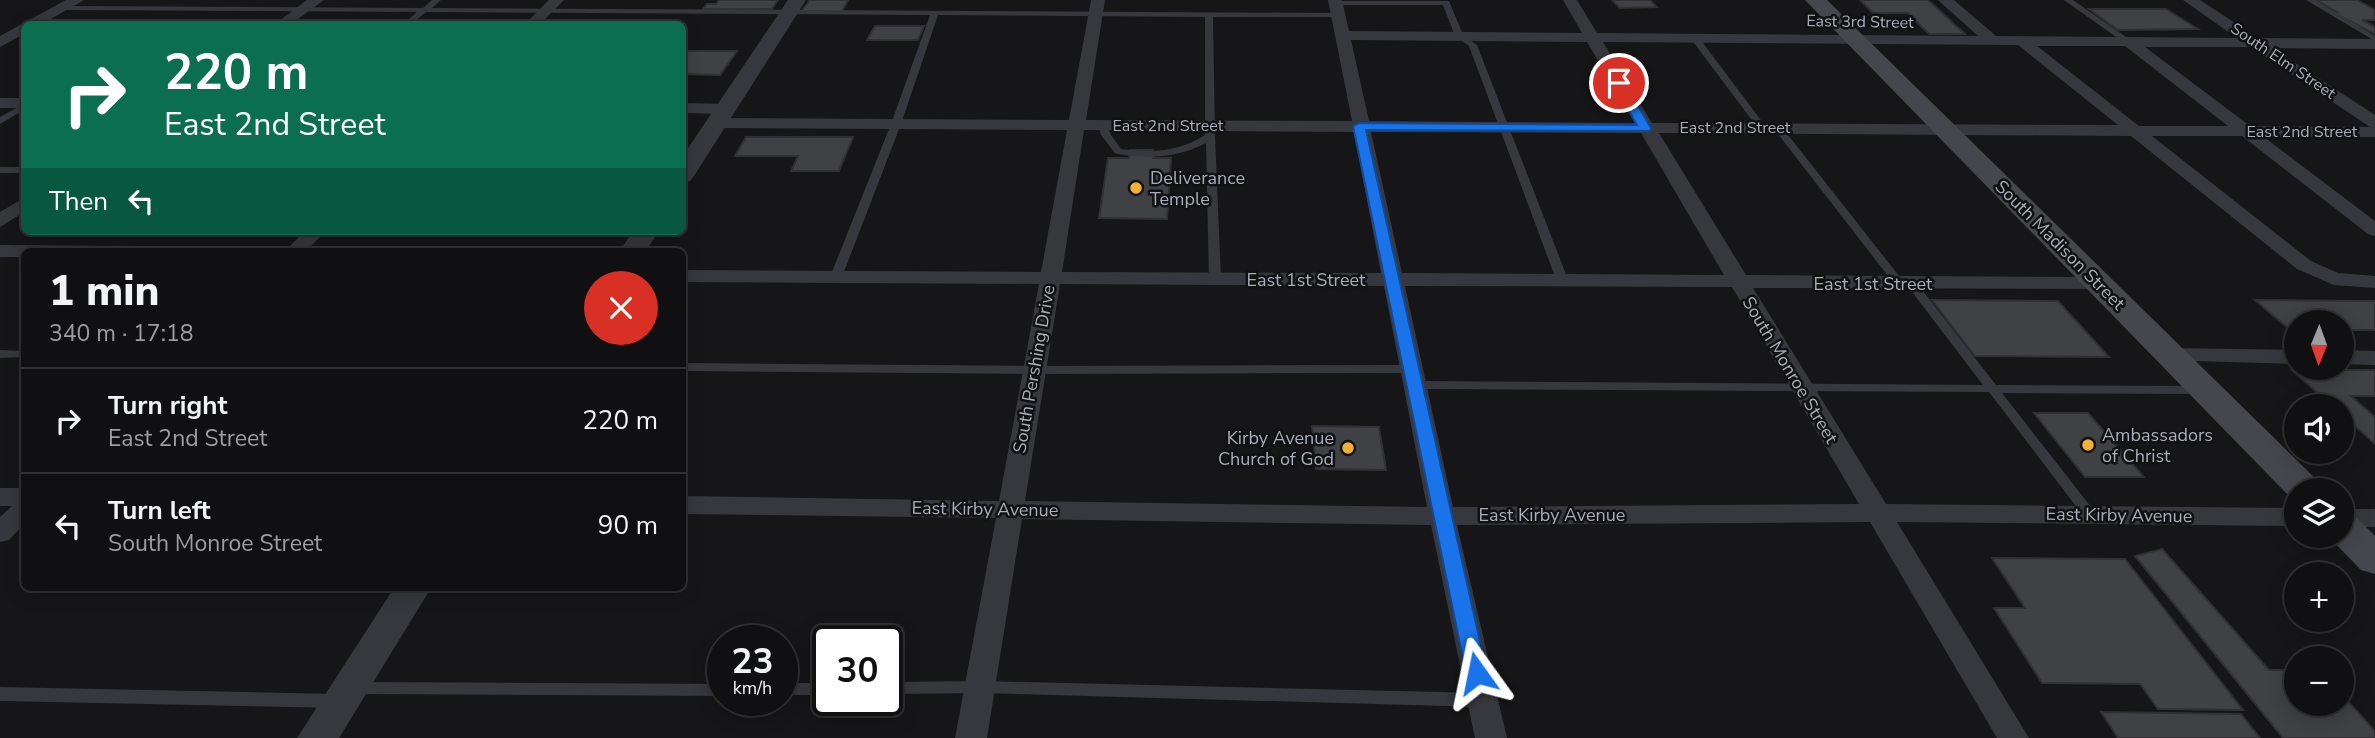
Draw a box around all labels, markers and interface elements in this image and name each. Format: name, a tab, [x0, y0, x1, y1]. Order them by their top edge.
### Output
street label: East 3rd Street	[1806, 10, 1914, 34]
street label: South Elm Street	[2226, 18, 2340, 104]
text: 220 m	[164, 39, 308, 106]
icon: right	[49, 49, 140, 140]
pin	[1589, 53, 1649, 113]
icon: arrive	[1600, 64, 1638, 102]
text: East 2nd Street	[164, 103, 386, 146]
street label: East 2nd Street	[1113, 115, 1224, 137]
street label: East 2nd Street	[1680, 117, 1791, 139]
street label: East 2nd Street	[2247, 121, 2358, 143]
place label: Deliverance Temple	[1150, 166, 1245, 211]
street label: South Madison Street	[1990, 175, 2131, 316]
marker: Deliverance Temple	[1128, 180, 1144, 196]
icon: left	[122, 182, 160, 220]
text: Then	[49, 184, 108, 219]
text: 1 min	[49, 263, 159, 320]
street label: East 1st Street	[1247, 268, 1366, 292]
button: close	[584, 271, 658, 345]
street label: East 1st Street	[1814, 272, 1933, 296]
street label: South Pershing Drive	[1007, 283, 1061, 455]
street label: South Monroe Street	[1737, 292, 1844, 449]
north arrow	[2284, 310, 2354, 380]
map controls	[2284, 310, 2354, 716]
text: 340 m · 17:18	[49, 318, 194, 349]
text: Turn right	[108, 388, 227, 423]
button: sound	[2284, 394, 2354, 464]
icon: right	[49, 402, 87, 440]
text: 220 m	[582, 403, 658, 438]
text: East 2nd Street	[108, 423, 267, 454]
place label: Ambassadors of Christ	[2102, 423, 2213, 468]
place label: Kirby Avenue Church of God	[1218, 426, 1334, 471]
marker: Ambassadors of Christ	[2080, 437, 2096, 453]
marker: Kirby Avenue Church of God	[1340, 440, 1356, 456]
button: layers	[2284, 478, 2354, 548]
text: Turn left	[108, 493, 211, 528]
street label: East Kirby Avenue	[911, 496, 1059, 522]
street label: East Kirby Avenue	[2045, 502, 2193, 528]
street label: East Kirby Avenue	[1479, 503, 1625, 527]
icon: left	[49, 507, 87, 545]
text: 90 m	[598, 508, 658, 543]
text: South Monroe Street	[108, 528, 322, 559]
button: +	[2284, 562, 2354, 632]
speed limit sign: 30	[812, 625, 903, 716]
position arrow	[1440, 636, 1514, 710]
text: 23	[731, 638, 774, 685]
button: −	[2284, 646, 2354, 716]
text: km/h	[733, 676, 772, 700]

